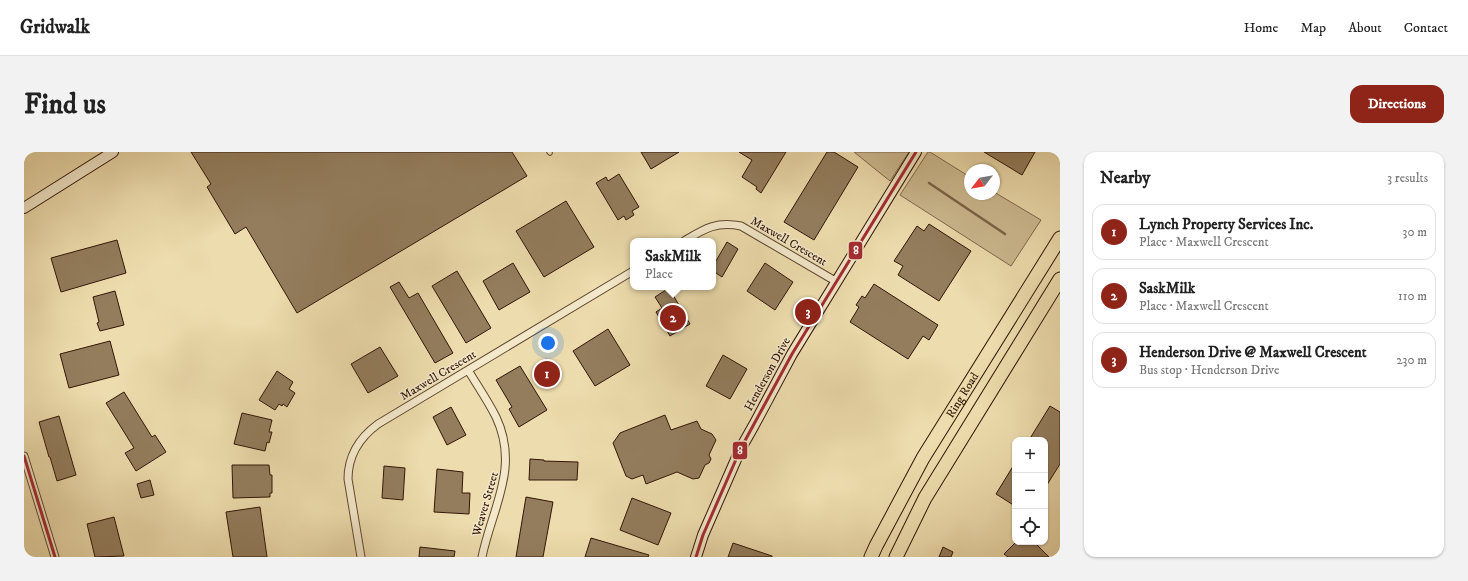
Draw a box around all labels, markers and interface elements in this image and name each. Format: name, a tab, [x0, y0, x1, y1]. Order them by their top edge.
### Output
text: Gridwalk	[20, 16, 90, 39]
text: Home	[1244, 19, 1278, 37]
text: Map	[1300, 19, 1326, 37]
text: About	[1348, 19, 1382, 37]
text: Contact	[1404, 19, 1448, 37]
button: Directions	[1350, 85, 1444, 123]
text: Find us	[24, 87, 106, 122]
north arrow	[964, 164, 1000, 200]
text: Nearby	[1100, 167, 1150, 189]
text: 3 results	[1387, 170, 1428, 186]
street label: Maxwell Crescent	[748, 213, 830, 269]
text: Lynch Property Services Inc.	[1139, 215, 1313, 234]
text: 1	[1112, 224, 1116, 240]
text: 30 m	[1403, 224, 1427, 240]
text: Place · Maxwell Crescent	[1139, 234, 1269, 250]
popup	[630, 238, 716, 290]
line badge: 8	[848, 241, 863, 260]
text: 8	[853, 244, 859, 258]
text: SaskMilk	[645, 247, 701, 266]
text: Place	[645, 266, 673, 282]
text: SaskMilk	[1139, 279, 1195, 298]
text: 2	[1111, 288, 1117, 304]
text: 110 m	[1398, 288, 1427, 304]
pin: 3	[795, 297, 821, 327]
text: Place · Maxwell Crescent	[1139, 298, 1269, 314]
pin: 2	[660, 303, 686, 333]
your location	[538, 333, 558, 353]
street label: Henderson Drive	[741, 335, 794, 414]
text: Henderson Drive @ Maxwell Crescent	[1139, 343, 1367, 362]
street label: Maxwell Crescent	[398, 347, 479, 404]
text: 3	[1112, 352, 1116, 368]
text: 230 m	[1396, 352, 1427, 368]
pin: 1	[534, 359, 560, 389]
text: Bus stop · Henderson Drive	[1139, 362, 1279, 378]
street label: Ring Road	[943, 370, 982, 421]
map controls	[1012, 437, 1048, 545]
button: +	[1012, 437, 1048, 473]
line badge: 8	[732, 441, 748, 460]
text: 8	[737, 444, 743, 458]
street label: Weaver Street	[469, 470, 502, 539]
button: −	[1012, 473, 1048, 509]
button: locate	[1012, 509, 1048, 545]

